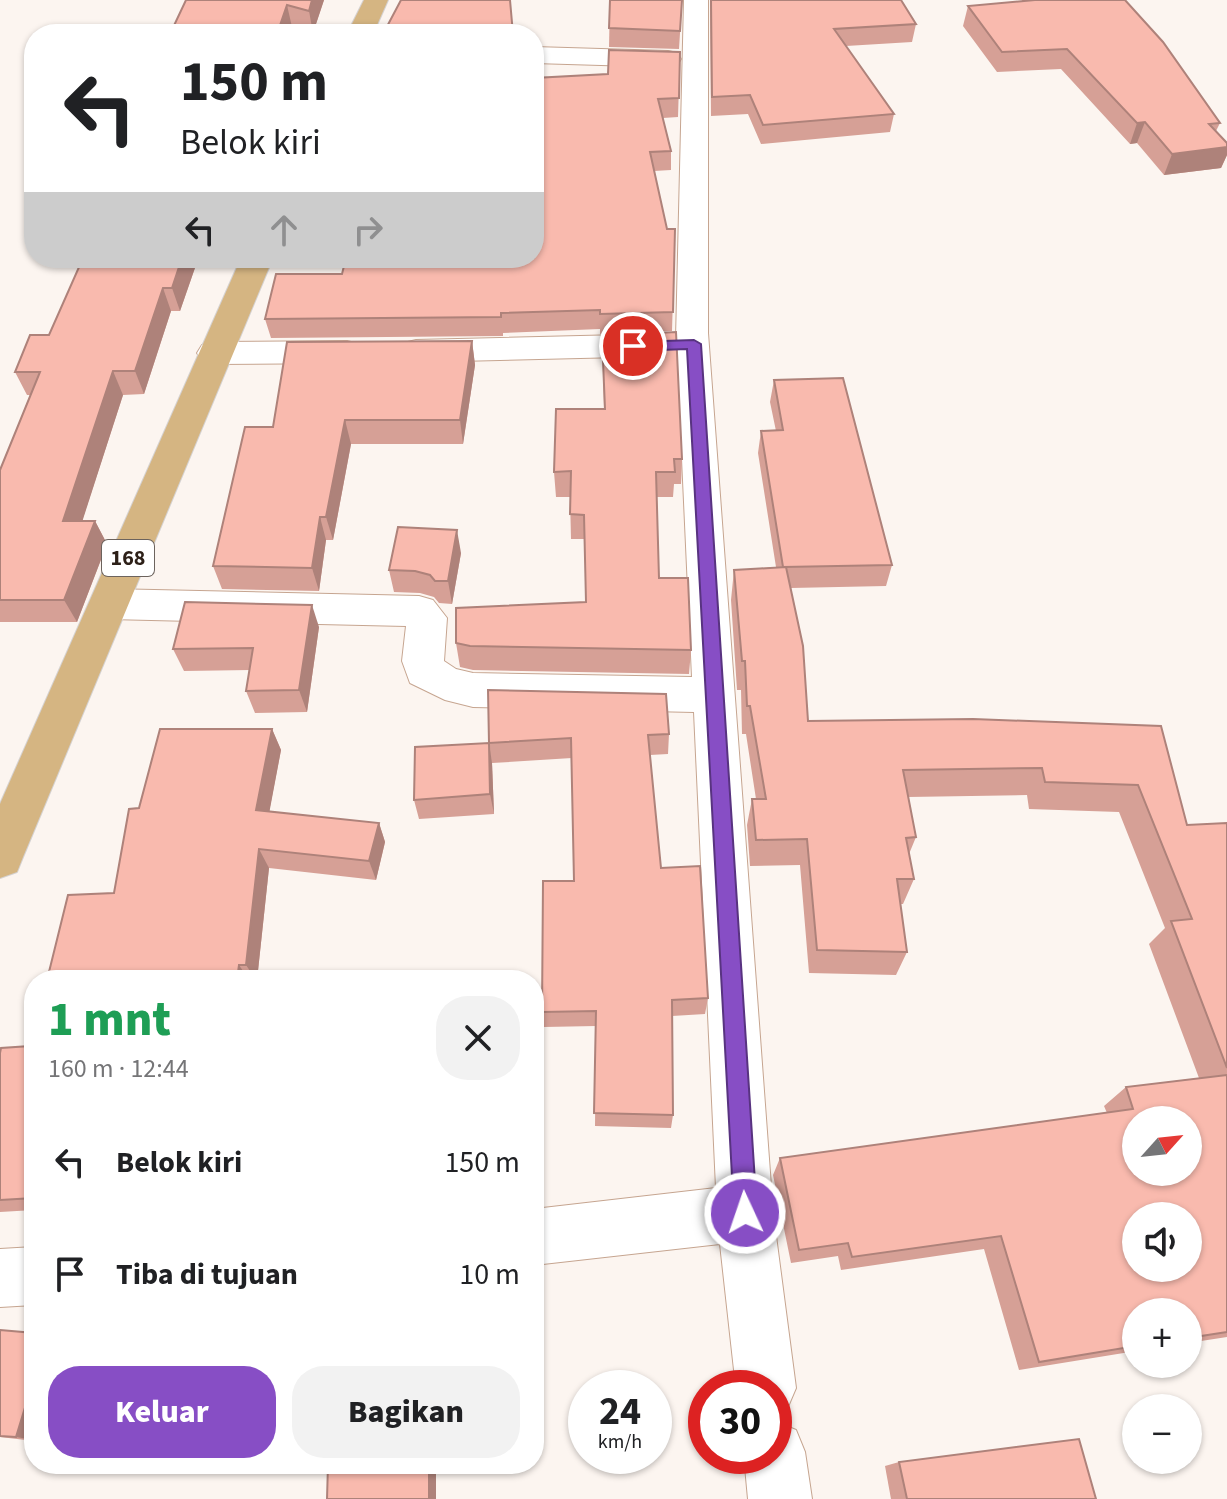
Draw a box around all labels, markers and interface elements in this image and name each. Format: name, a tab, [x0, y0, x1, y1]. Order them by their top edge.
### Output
text: 150 m	[180, 43, 328, 122]
icon: left	[48, 56, 152, 160]
text: Belok kiri	[180, 117, 321, 168]
icon: left	[178, 208, 222, 252]
icon: ahead	[262, 208, 306, 252]
icon: right	[346, 208, 390, 252]
pin	[599, 312, 667, 380]
icon: arrive	[611, 324, 655, 368]
road number: 168	[102, 540, 154, 576]
text: 1 mnt	[48, 986, 171, 1054]
button: close	[436, 996, 520, 1080]
text: 160 m · 12:44	[48, 1050, 189, 1087]
north arrow	[1122, 1106, 1202, 1186]
map controls	[1122, 1106, 1202, 1474]
icon: left	[48, 1140, 92, 1184]
text: Belok kiri	[116, 1141, 242, 1184]
text: 150 m	[444, 1141, 520, 1184]
position arrow	[703, 1171, 787, 1255]
button: sound	[1122, 1202, 1202, 1282]
icon: arrive	[48, 1252, 92, 1296]
text: Tiba di tujuan	[116, 1253, 298, 1296]
text: 10 m	[459, 1253, 520, 1296]
button: +	[1122, 1298, 1202, 1378]
button: Keluar	[48, 1366, 276, 1458]
button: Bagikan	[292, 1366, 520, 1458]
speed limit sign: 30	[688, 1370, 792, 1474]
text: 24	[599, 1383, 641, 1440]
button: −	[1122, 1394, 1202, 1474]
text: km/h	[598, 1428, 642, 1456]

